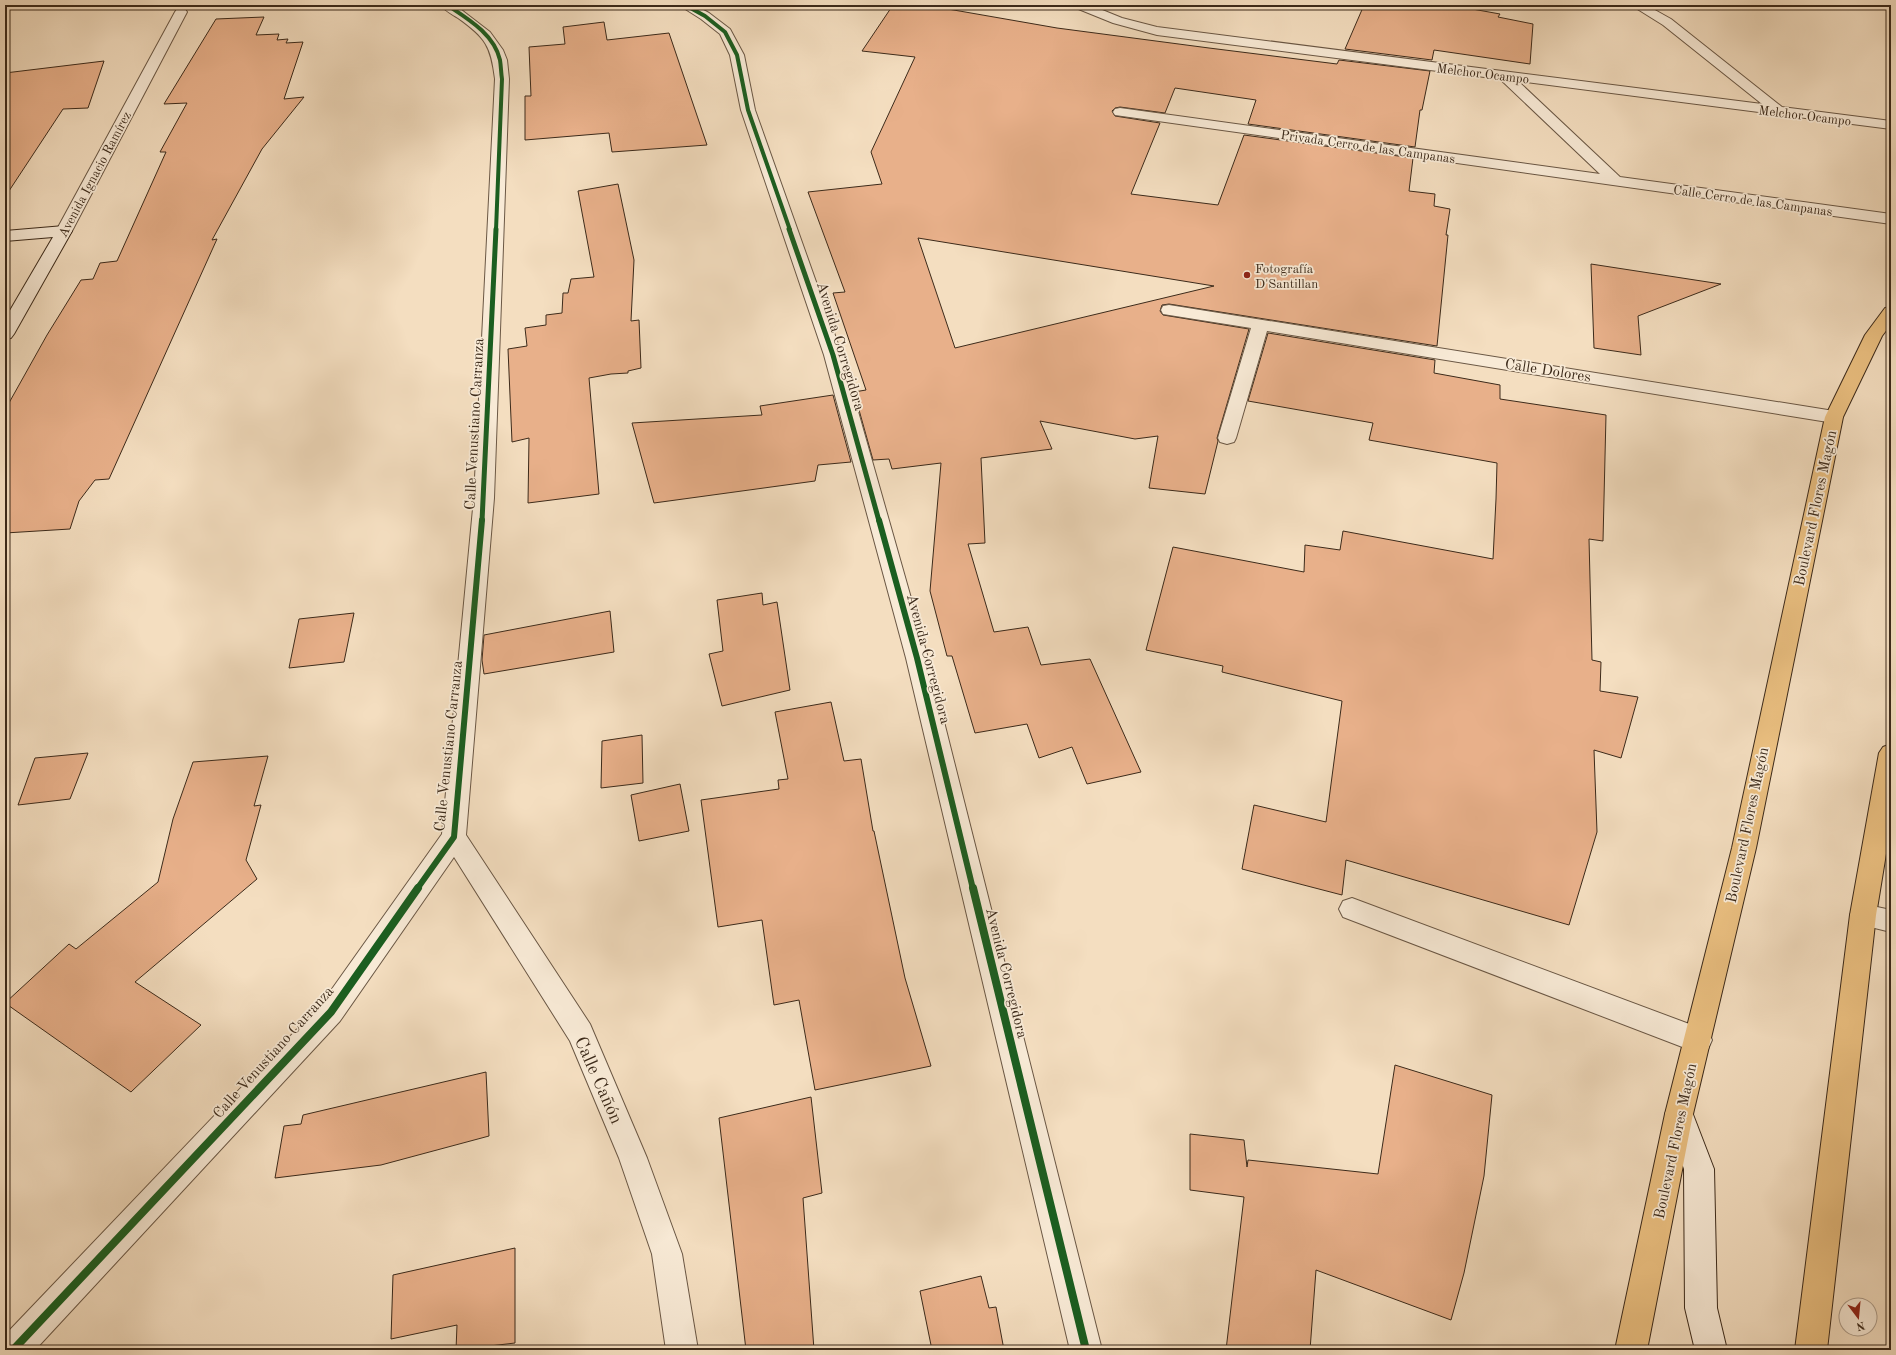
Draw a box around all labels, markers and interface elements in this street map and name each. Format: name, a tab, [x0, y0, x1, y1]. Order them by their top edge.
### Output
street label: Melchor Ocampo	[1436, 62, 1530, 87]
street label: Melchor Ocampo	[1758, 104, 1852, 129]
street label: Avenida Ignacio Ramírez	[57, 110, 134, 240]
street label: Privada Cerro de las Campanas	[1280, 129, 1456, 166]
street label: Calle Cerro de las Campanas	[1672, 184, 1834, 219]
place label: Fotografía D'Santillan	[1255, 263, 1318, 291]
marker: Fotografía D'Santillan	[1242, 270, 1252, 280]
street label: Avenida Corregidora	[813, 280, 866, 413]
street label: Calle Venustiano Carranza	[464, 337, 488, 510]
street label: Calle Dolores	[1504, 357, 1592, 386]
street label: Boulevard Flores Magón	[1793, 429, 1840, 588]
street label: Avenida Corregidora	[903, 593, 952, 727]
street label: Calle Venustiano Carranza	[433, 659, 466, 833]
street label: Boulevard Flores Magón	[1725, 746, 1772, 905]
street label: Avenida Corregidora	[982, 907, 1029, 1041]
street label: Calle Venustiano Carranza	[211, 984, 338, 1122]
street label: Calle Cañón	[571, 1034, 625, 1127]
street label: Boulevard Flores Magón	[1653, 1062, 1700, 1221]
north arrow	[1838, 1297, 1878, 1337]
text: N	[1854, 1319, 1866, 1332]

